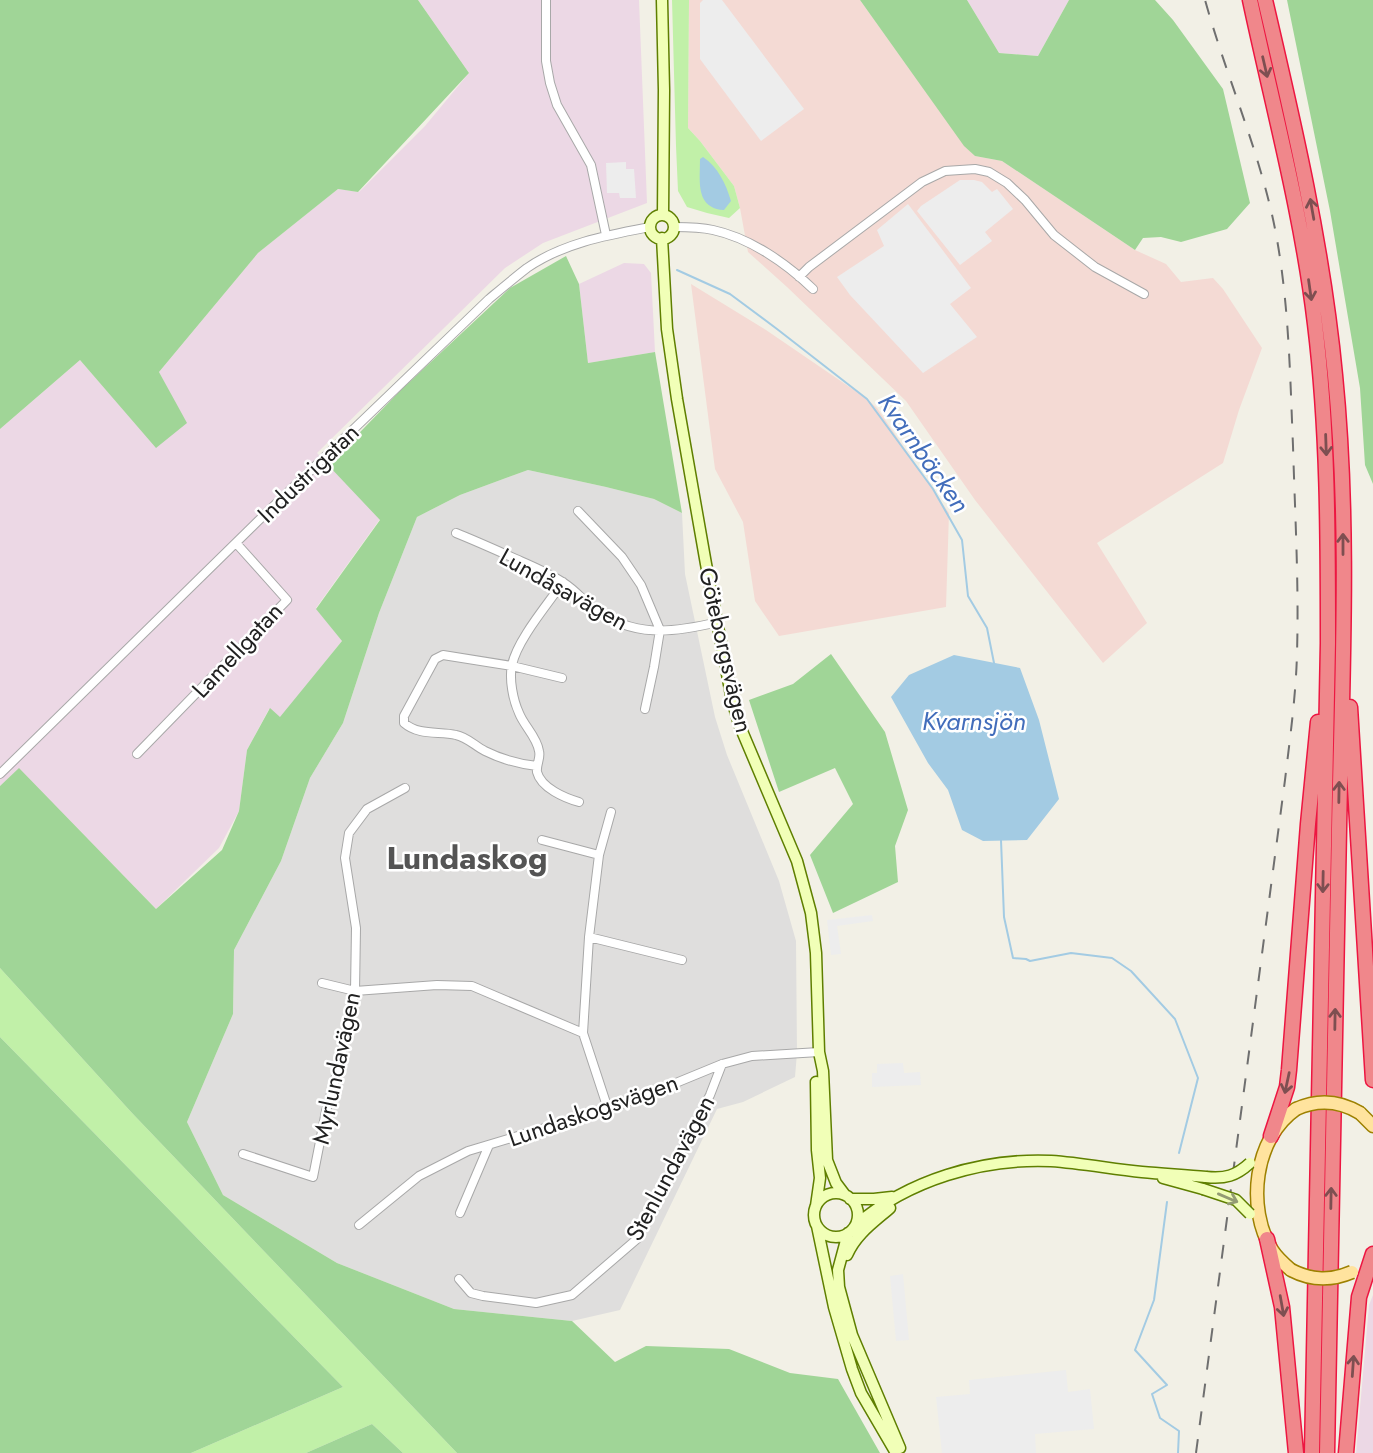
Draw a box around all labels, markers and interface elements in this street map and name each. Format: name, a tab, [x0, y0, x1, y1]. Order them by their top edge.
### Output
one-way arrow	[1259, 55, 1273, 78]
one-way arrow	[1304, 198, 1318, 221]
one-way arrow	[1304, 278, 1317, 300]
water label: Kvarnbäcken	[869, 386, 979, 520]
street label: Industrigatan	[249, 415, 367, 531]
one-way arrow	[1319, 433, 1332, 456]
one-way arrow	[1336, 533, 1350, 556]
street label: Lundåsavägen	[493, 539, 635, 639]
street label: Göteborgsvägen	[690, 564, 762, 736]
street label: Lamellgatan	[183, 594, 291, 706]
water label: Kvarnsjön	[922, 702, 1026, 740]
one-way arrow	[1333, 780, 1346, 803]
district label: Lundaskog	[386, 835, 548, 881]
one-way arrow	[1316, 871, 1330, 894]
street label: Myrlundavägen	[303, 989, 369, 1147]
one-way arrow	[1328, 1008, 1341, 1031]
street label: Lundaskogsvägen	[503, 1065, 683, 1155]
one-way arrow	[1279, 1071, 1293, 1094]
street label: Stenlundavägen	[617, 1089, 723, 1247]
one-way arrow	[1324, 1187, 1338, 1210]
one-way arrow	[1217, 1192, 1238, 1205]
one-way arrow	[1276, 1294, 1289, 1317]
one-way arrow	[1347, 1355, 1360, 1377]

